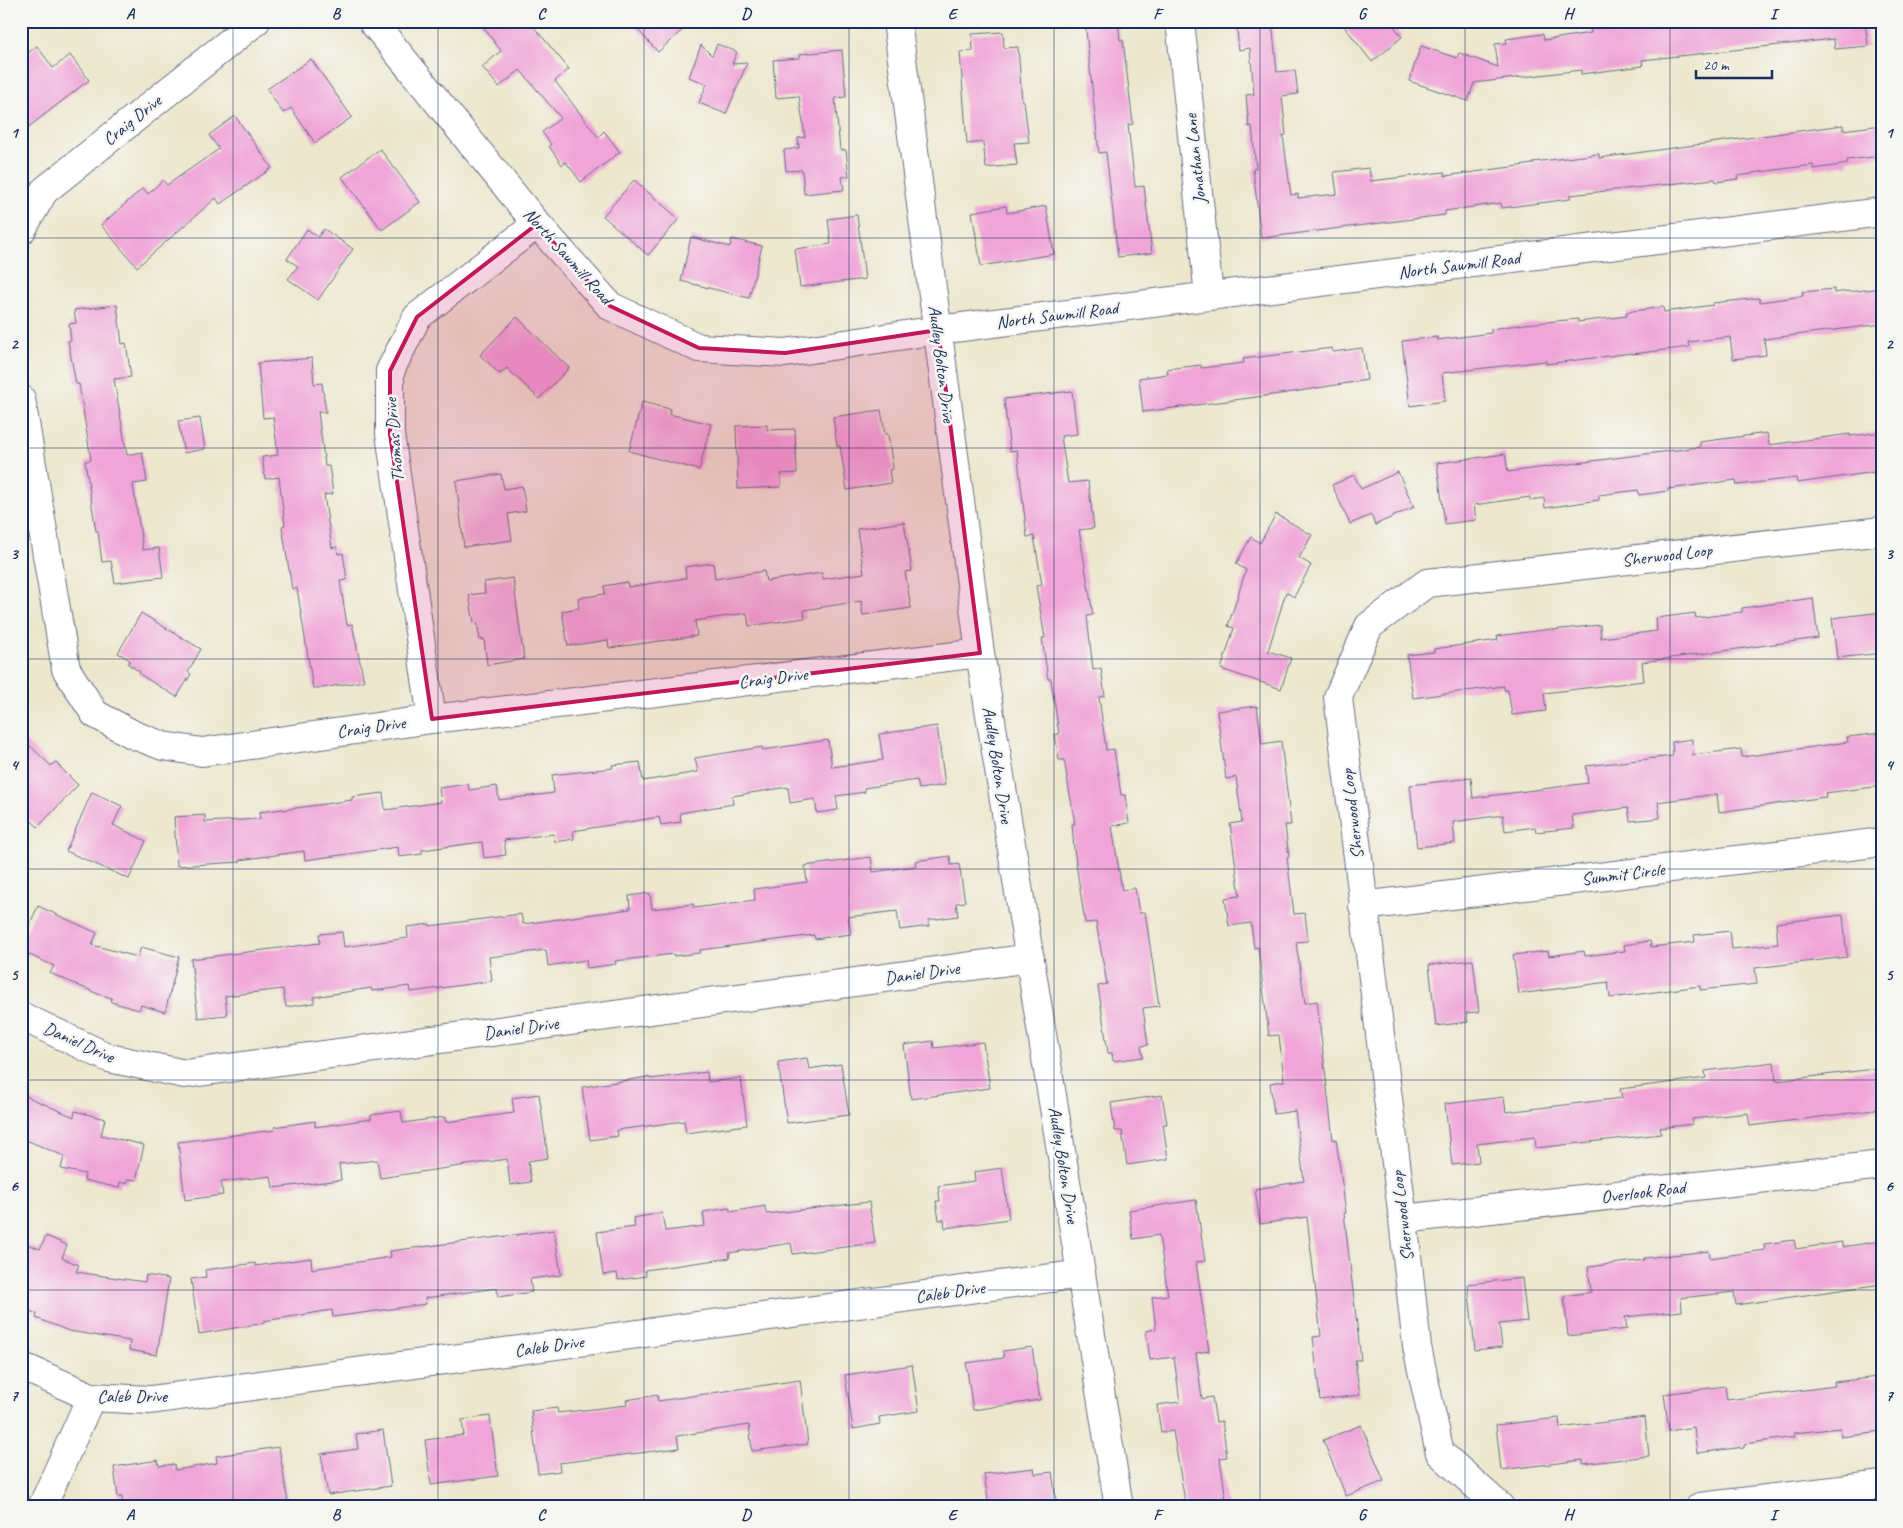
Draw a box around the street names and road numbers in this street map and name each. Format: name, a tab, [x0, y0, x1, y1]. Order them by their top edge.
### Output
street label: Craig Drive	[98, 89, 167, 150]
street label: Jonathan Lane	[1179, 112, 1211, 206]
street label: North Sawmill Road	[519, 203, 619, 311]
street label: North Sawmill Road	[1397, 246, 1524, 283]
street label: North Sawmill Road	[995, 296, 1122, 333]
street label: Audley Bolton Drive	[924, 304, 960, 425]
street label: Thomas Drive	[379, 396, 409, 483]
street label: Sherwood Loop	[1621, 538, 1714, 571]
street label: Craig Drive	[737, 663, 810, 693]
street label: Audley Bolton Drive	[978, 705, 1018, 826]
street label: Craig Drive	[335, 711, 408, 743]
street label: Sherwood Loop	[1335, 767, 1368, 860]
street label: Summit Circle	[1580, 858, 1667, 890]
street label: Daniel Drive	[883, 957, 962, 989]
street label: Daniel Drive	[482, 1012, 561, 1044]
street label: Daniel Drive	[40, 1017, 119, 1068]
street label: Audley Bolton Drive	[1044, 1105, 1084, 1226]
street label: Sherwood Loop	[1385, 1169, 1418, 1262]
street label: Overlook Road	[1600, 1176, 1689, 1208]
street label: Caleb Drive	[914, 1276, 987, 1308]
street label: Caleb Drive	[513, 1330, 586, 1362]
street label: Caleb Drive	[97, 1385, 168, 1407]

